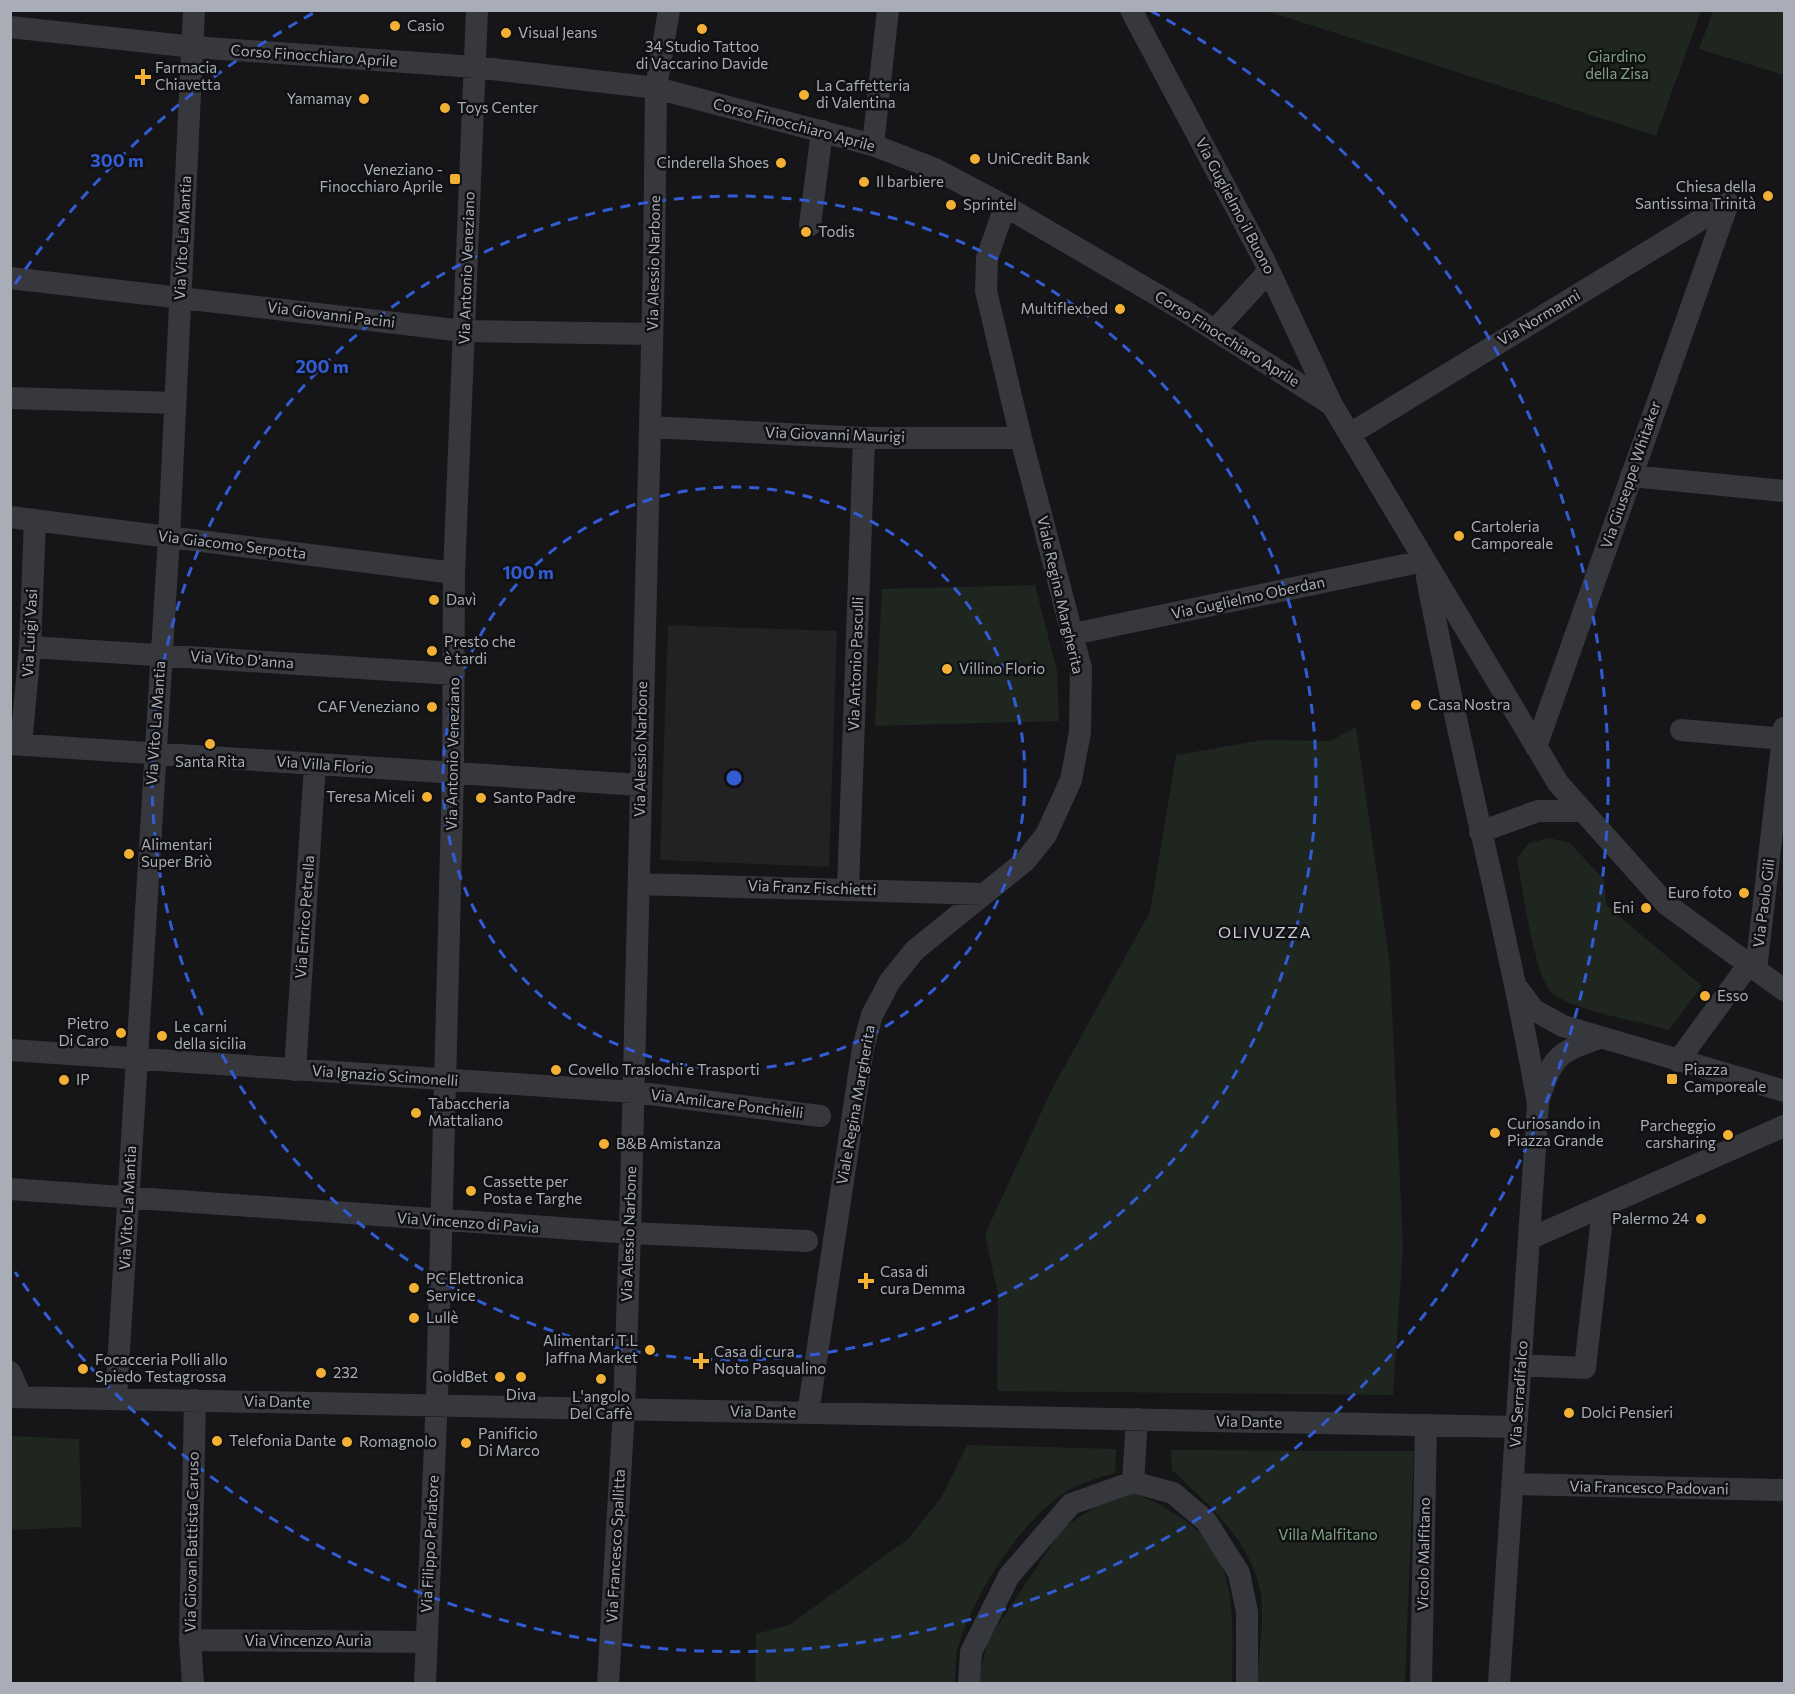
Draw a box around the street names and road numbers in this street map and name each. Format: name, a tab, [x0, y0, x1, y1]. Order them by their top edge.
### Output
street label: Corso Finocchiaro Aprile	[230, 40, 398, 70]
street label: Corso Finocchiaro Aprile	[711, 94, 877, 154]
street label: Via Guglielmo il Buono	[1192, 134, 1279, 277]
street label: Via Vito La Mantia	[170, 175, 194, 301]
street label: Via Antonio Veneziano	[454, 191, 478, 345]
street label: Via Alessio Narbone	[643, 195, 663, 331]
street label: Via Normanni	[1494, 285, 1583, 349]
street label: Corso Finocchiaro Aprile	[1152, 286, 1303, 390]
street label: Via Giovanni Pacini	[266, 297, 396, 331]
street label: Via Giuseppe Whitaker	[1596, 399, 1664, 551]
street label: Via Giovanni Maurigi	[765, 423, 905, 445]
street label: Viale Regina Margherita	[1034, 514, 1088, 676]
street label: Via Giacomo Serpotta	[157, 526, 307, 562]
street label: Via Guglielmo Oberdan	[1169, 572, 1326, 622]
street label: Via Luigi Vasi	[18, 588, 40, 678]
street label: Via Antonio Pasculli	[844, 596, 866, 731]
street label: Via Vito D'anna	[190, 646, 295, 672]
street label: Via Vito La Mantia	[142, 660, 168, 786]
street label: Via Antonio Veneziano	[442, 677, 462, 831]
street label: Via Alessio Narbone	[630, 681, 650, 817]
street label: Via Villa Florio	[276, 752, 374, 776]
street label: Via Enrico Petrella	[291, 855, 317, 979]
street label: Via Paolo Gili	[1749, 857, 1777, 948]
street label: Via Franz Fischietti	[747, 876, 877, 898]
street label: Viale Regina Margherita	[832, 1024, 878, 1186]
street label: Via Ignazio Scimonelli	[311, 1061, 459, 1089]
street label: Via Amilcare Ponchielli	[650, 1085, 805, 1121]
street label: Via Vito La Mantia	[115, 1145, 139, 1271]
street label: Via Alessio Narbone	[617, 1166, 639, 1302]
street label: Via Vincenzo di Pavia	[396, 1208, 540, 1236]
street label: Via Serradifalco	[1505, 1340, 1531, 1448]
street label: Via Dante	[244, 1391, 310, 1411]
street label: Via Dante	[730, 1401, 796, 1421]
street label: Via Dante	[1216, 1411, 1282, 1431]
street label: Via Giovan Battista Caruso	[180, 1451, 202, 1633]
street label: Via Francesco Spallitta	[602, 1469, 628, 1623]
street label: Via Filippo Parlatore	[416, 1474, 442, 1613]
street label: Via Francesco Padovani	[1569, 1477, 1729, 1497]
street label: Vicolo Malfitano	[1413, 1497, 1433, 1611]
street label: Via Vincenzo Auria	[244, 1631, 372, 1649]

